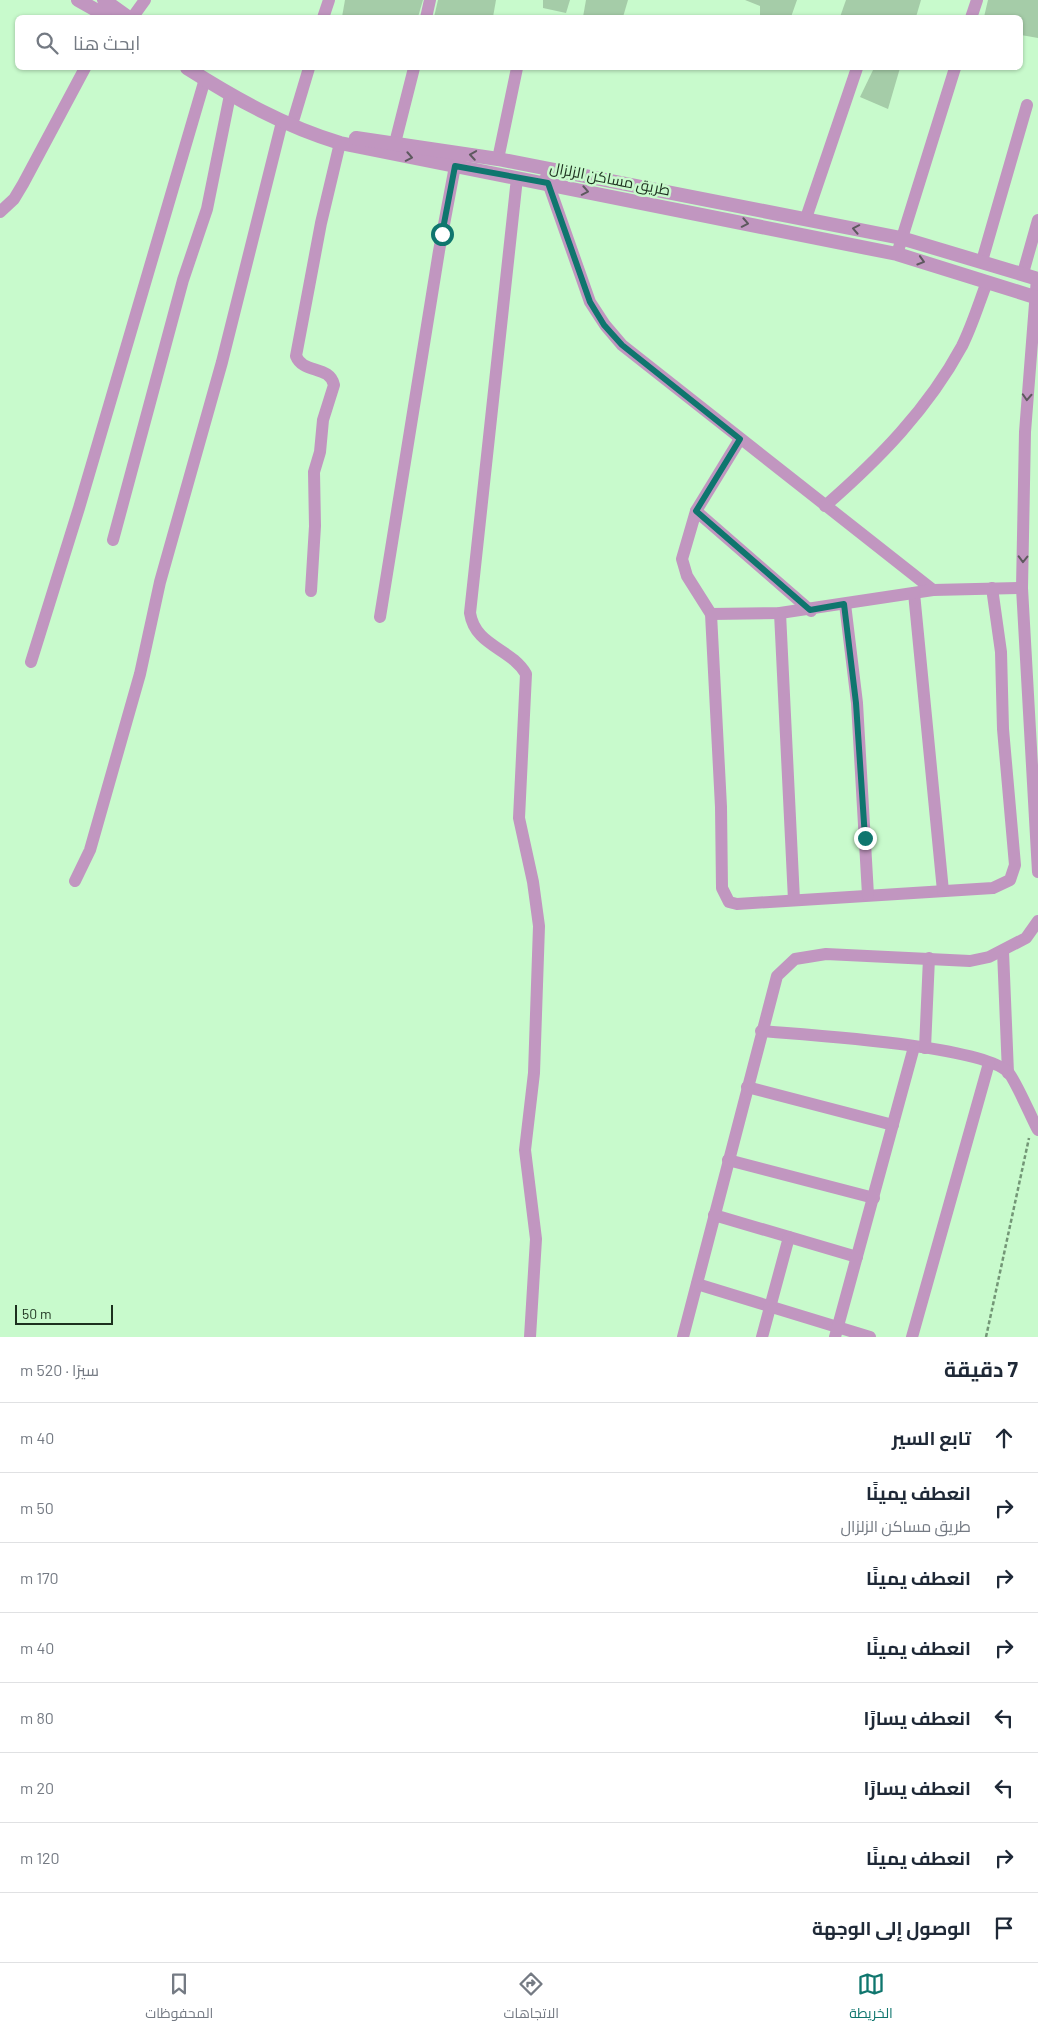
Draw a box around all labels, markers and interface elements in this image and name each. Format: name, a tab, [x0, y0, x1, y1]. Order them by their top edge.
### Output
search box	[15, 15, 1023, 70]
icon: search	[33, 29, 61, 57]
text: ابحث هنا	[73, 31, 140, 54]
one-way arrow	[404, 151, 413, 162]
one-way arrow	[469, 151, 478, 161]
street label: طريق مساكن الزلزال	[548, 158, 672, 200]
one-way arrow	[581, 185, 590, 196]
one-way arrow	[740, 217, 749, 228]
route start	[431, 223, 454, 246]
one-way arrow	[852, 224, 861, 234]
one-way arrow	[916, 255, 924, 265]
one-way arrow	[1022, 393, 1033, 401]
one-way arrow	[1018, 556, 1028, 563]
route end	[854, 827, 877, 850]
scale bar	[15, 1302, 112, 1325]
text: 50 m	[22, 1305, 51, 1322]
text: 7 دقيقة	[944, 1356, 1018, 1381]
text: سيرًا · 520 m	[20, 1360, 99, 1379]
icon: ahead	[990, 1424, 1018, 1452]
text: تابع السير	[892, 1426, 971, 1449]
text: 40 m	[20, 1428, 54, 1447]
text: انعطف يمينًا	[866, 1481, 971, 1504]
icon: right	[990, 1494, 1018, 1522]
text: 50 m	[20, 1498, 54, 1517]
text: طريق مساكن الزلزال	[840, 1516, 971, 1535]
icon: right	[990, 1564, 1018, 1592]
text: انعطف يمينًا	[866, 1566, 971, 1589]
text: 170 m	[20, 1568, 59, 1587]
icon: right	[990, 1634, 1018, 1662]
text: انعطف يمينًا	[866, 1636, 971, 1659]
text: 40 m	[20, 1638, 54, 1657]
icon: left	[990, 1704, 1018, 1732]
text: انعطف يسارًا	[864, 1706, 971, 1729]
text: 80 m	[20, 1708, 54, 1727]
icon: left	[990, 1774, 1018, 1802]
text: انعطف يسارًا	[864, 1776, 971, 1799]
text: 20 m	[20, 1778, 54, 1797]
icon: right	[990, 1844, 1018, 1872]
text: انعطف يمينًا	[866, 1846, 971, 1869]
text: 120 m	[20, 1848, 60, 1867]
icon: arrive	[990, 1914, 1018, 1942]
text: الوصول إلى الوجهة	[812, 1916, 971, 1939]
tab: المحفوظات	[145, 1970, 213, 2026]
tab: الاتجاهات	[504, 1970, 559, 2026]
tab: الخريطة	[849, 1970, 893, 2026]

